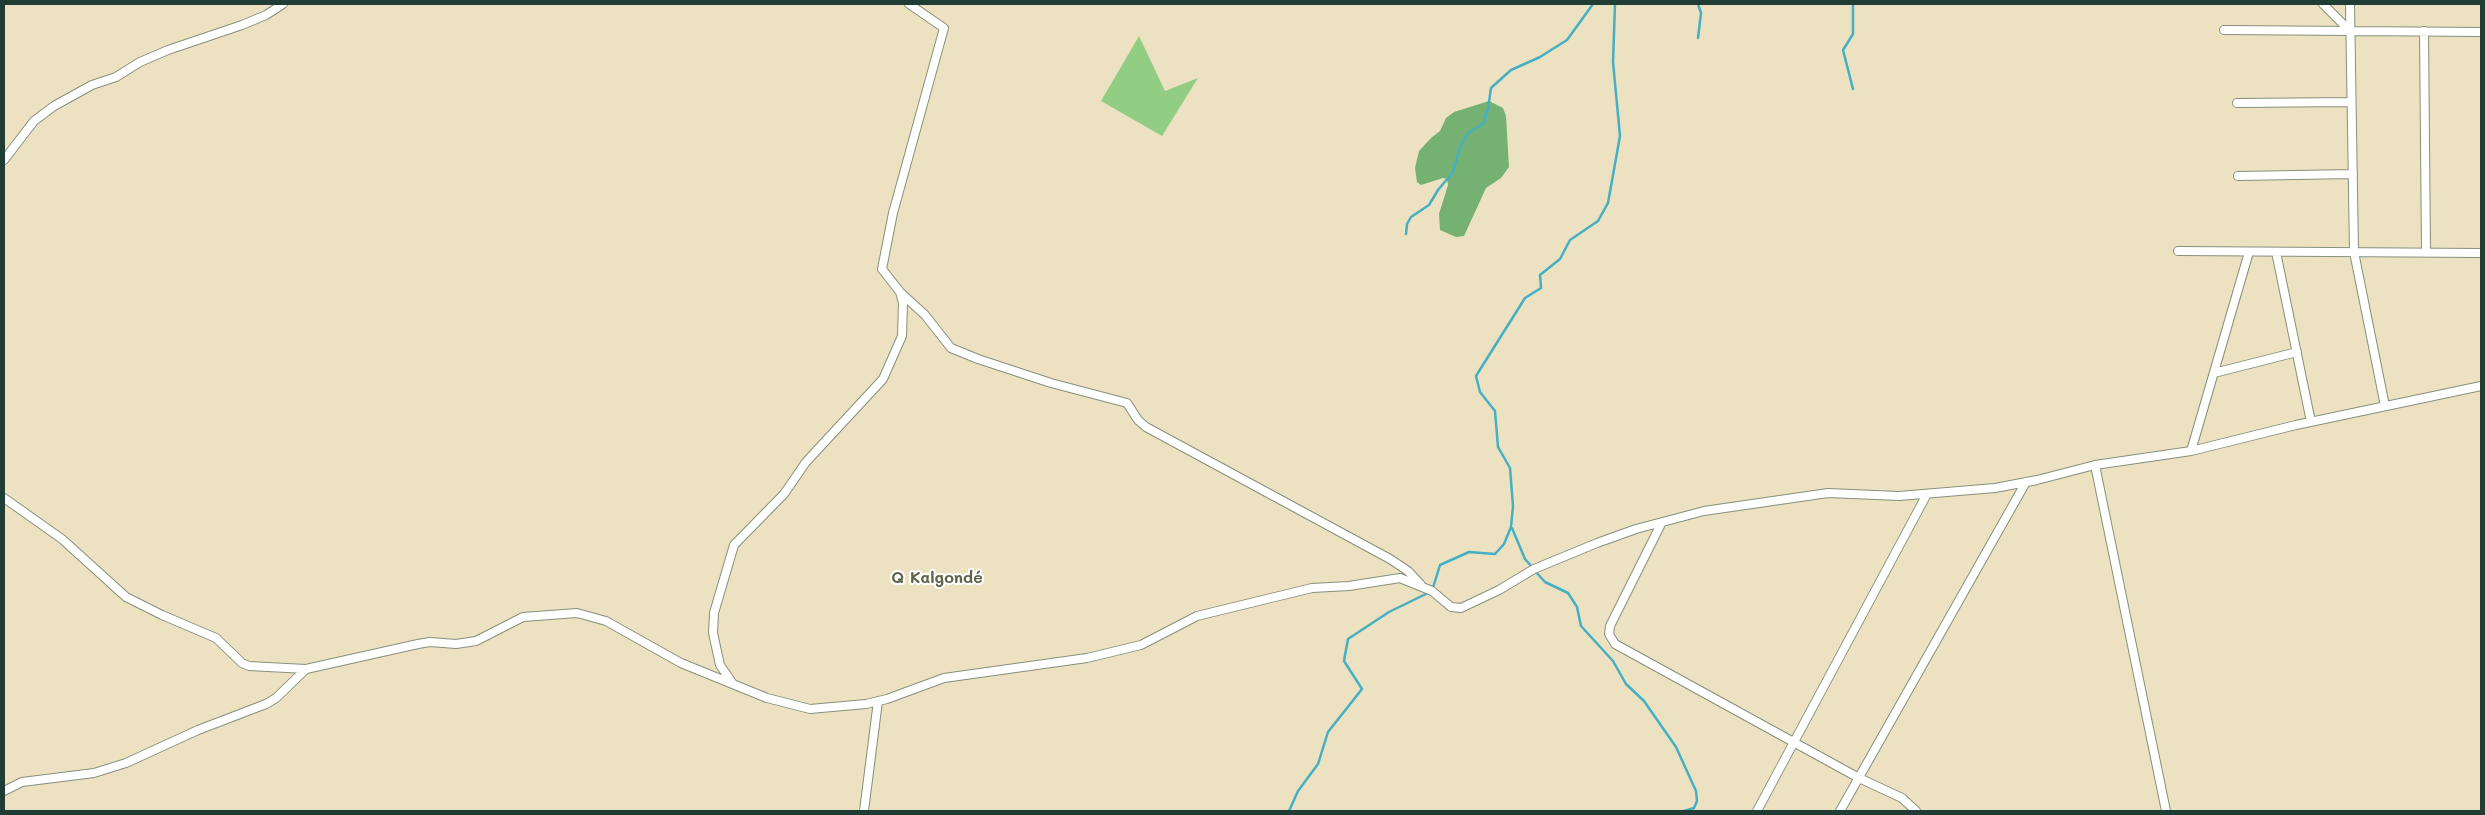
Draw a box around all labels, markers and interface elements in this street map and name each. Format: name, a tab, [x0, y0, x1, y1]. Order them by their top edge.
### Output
district label: Q Kalgondé	[891, 568, 983, 588]

